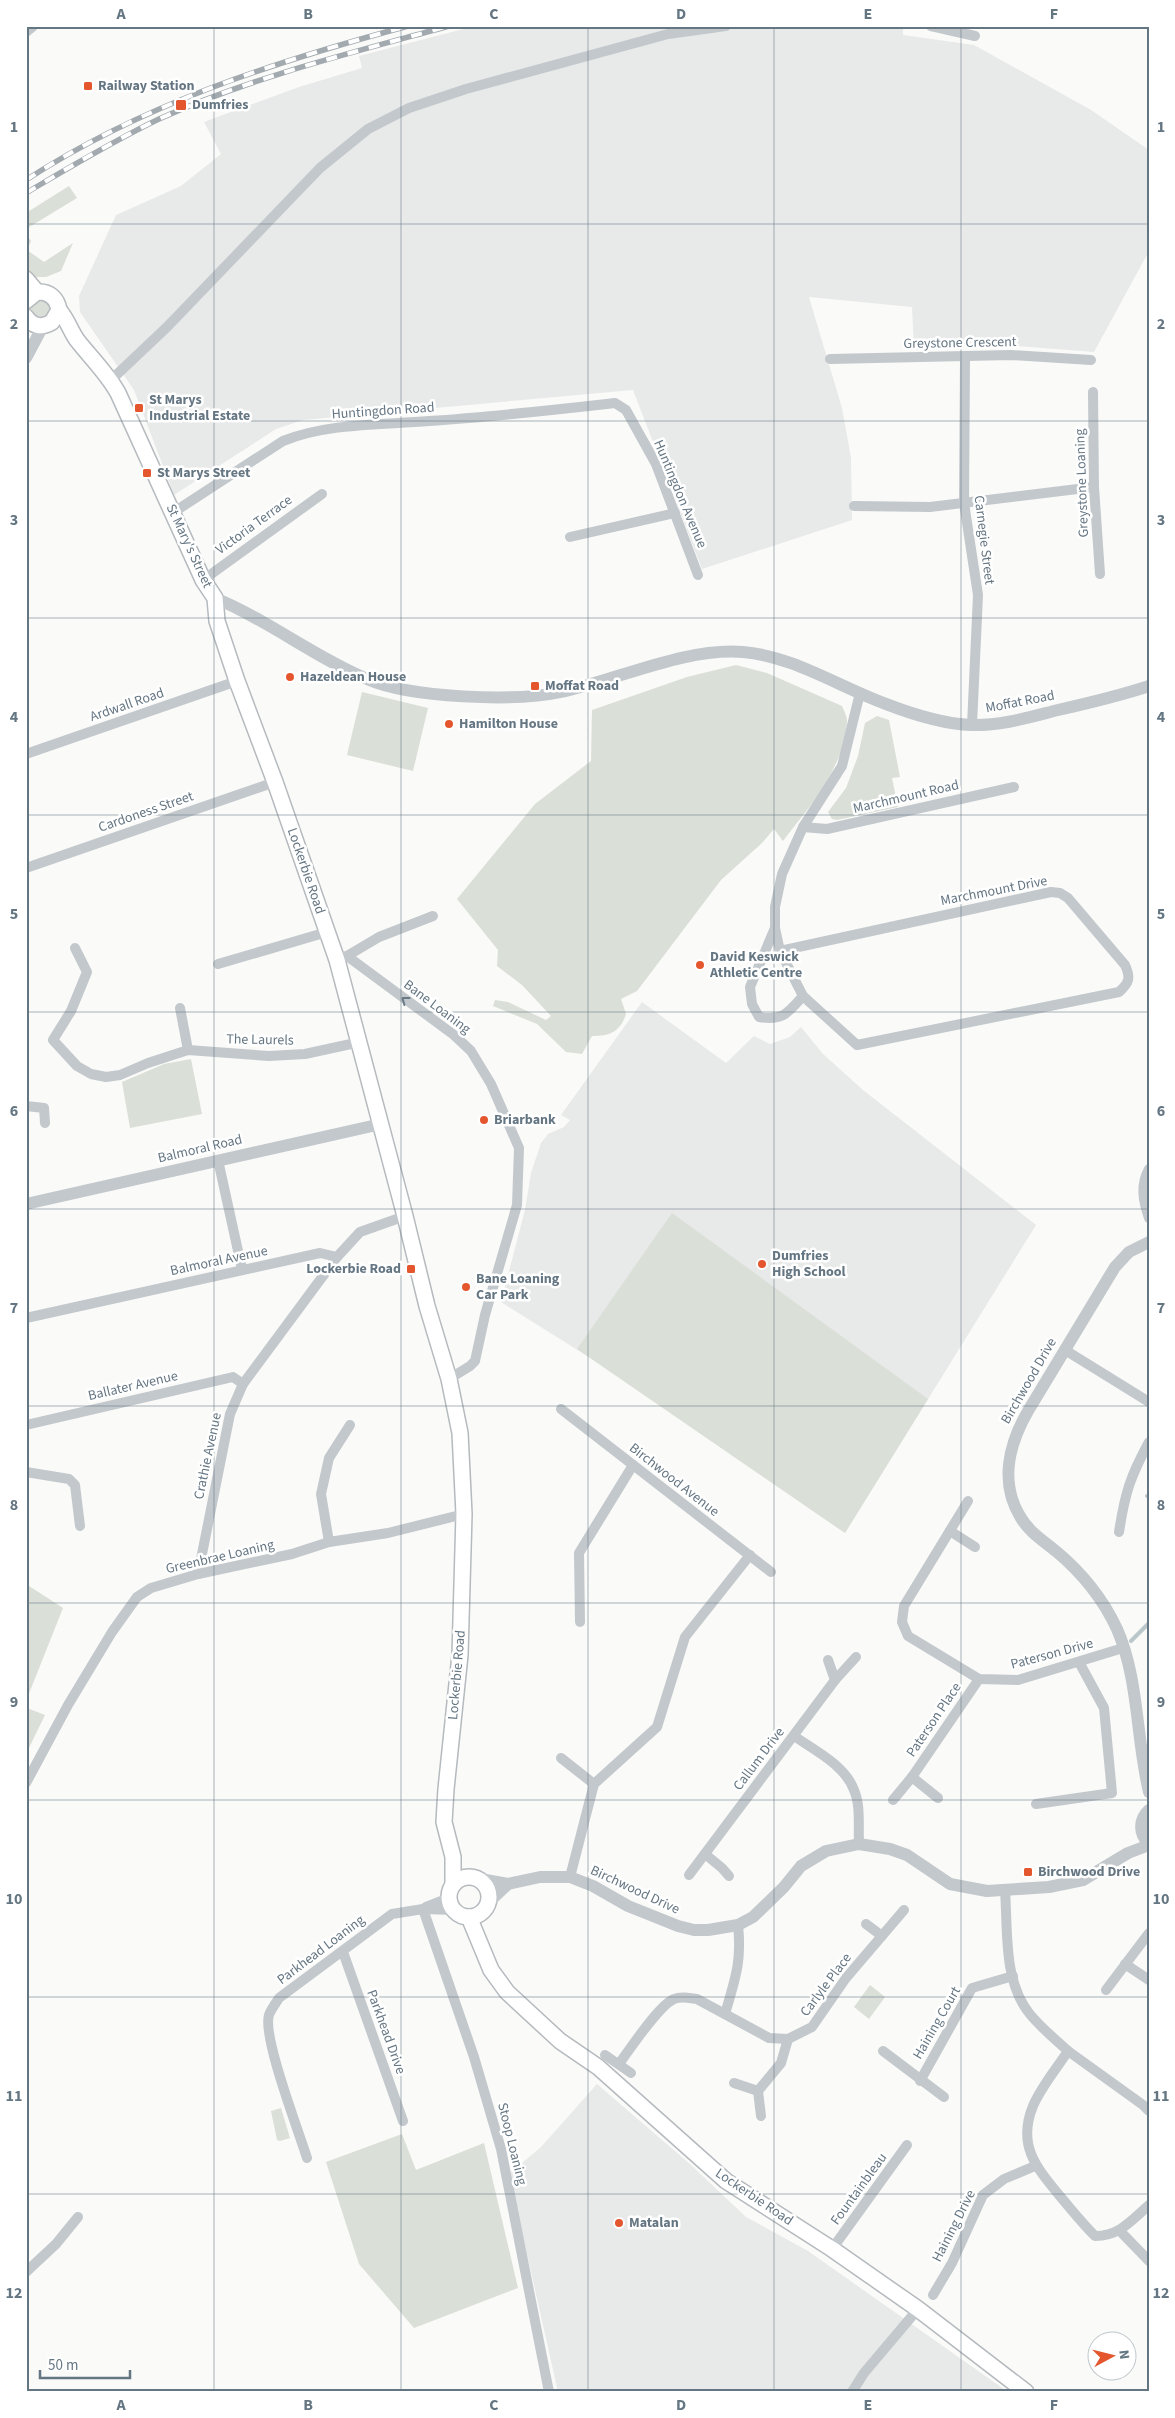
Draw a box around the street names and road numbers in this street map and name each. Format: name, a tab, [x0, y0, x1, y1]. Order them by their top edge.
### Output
street label: Greystone Crescent	[903, 332, 1017, 354]
street label: Huntingdon Road	[331, 397, 435, 425]
street label: Greystone Loaning	[1070, 428, 1094, 538]
street label: Huntingdon Avenue	[648, 437, 712, 551]
street label: Victoria Terrace	[212, 490, 296, 560]
street label: Carnegie Street	[969, 494, 999, 586]
street label: St Mary's Street	[161, 501, 217, 592]
street label: Ardwall Road	[87, 683, 167, 727]
street label: Moffat Road	[984, 686, 1056, 718]
street label: Marchmount Road	[851, 775, 961, 819]
street label: Cardoness Street	[96, 786, 196, 838]
street label: Lockerbie Road	[282, 825, 330, 917]
street label: Marchmount Drive	[939, 871, 1049, 911]
street label: Bane Loaning	[399, 975, 475, 1039]
street label: The Laurels	[226, 1029, 294, 1051]
street label: Balmoral Road	[156, 1130, 244, 1168]
street label: Balmoral Avenue	[168, 1241, 270, 1281]
street label: Birchwood Drive	[996, 1334, 1062, 1428]
street label: Ballater Avenue	[86, 1366, 180, 1406]
street label: Crathie Avenue	[189, 1411, 227, 1501]
street label: Birchwood Avenue	[625, 1438, 723, 1522]
street label: Greenbrae Loaning	[164, 1535, 276, 1579]
street label: Lockerbie Road	[443, 1629, 471, 1721]
street label: Paterson Drive	[1008, 1633, 1096, 1675]
street label: Paterson Place	[902, 1679, 966, 1761]
street label: Callum Drive	[729, 1723, 789, 1795]
street label: Birchwood Drive	[587, 1861, 683, 1919]
street label: Parkhead Loaning	[273, 1910, 369, 1990]
street label: Carlyle Place	[795, 1949, 857, 2021]
street label: Haining Court	[908, 1983, 966, 2063]
street label: Parkhead Drive	[361, 1987, 411, 2077]
street label: Stoop Loaning	[492, 2101, 532, 2187]
street label: Fountainbleau	[826, 2149, 892, 2229]
street label: Lockerbie Road	[711, 2164, 797, 2230]
street label: Haining Drive	[927, 2186, 981, 2266]

